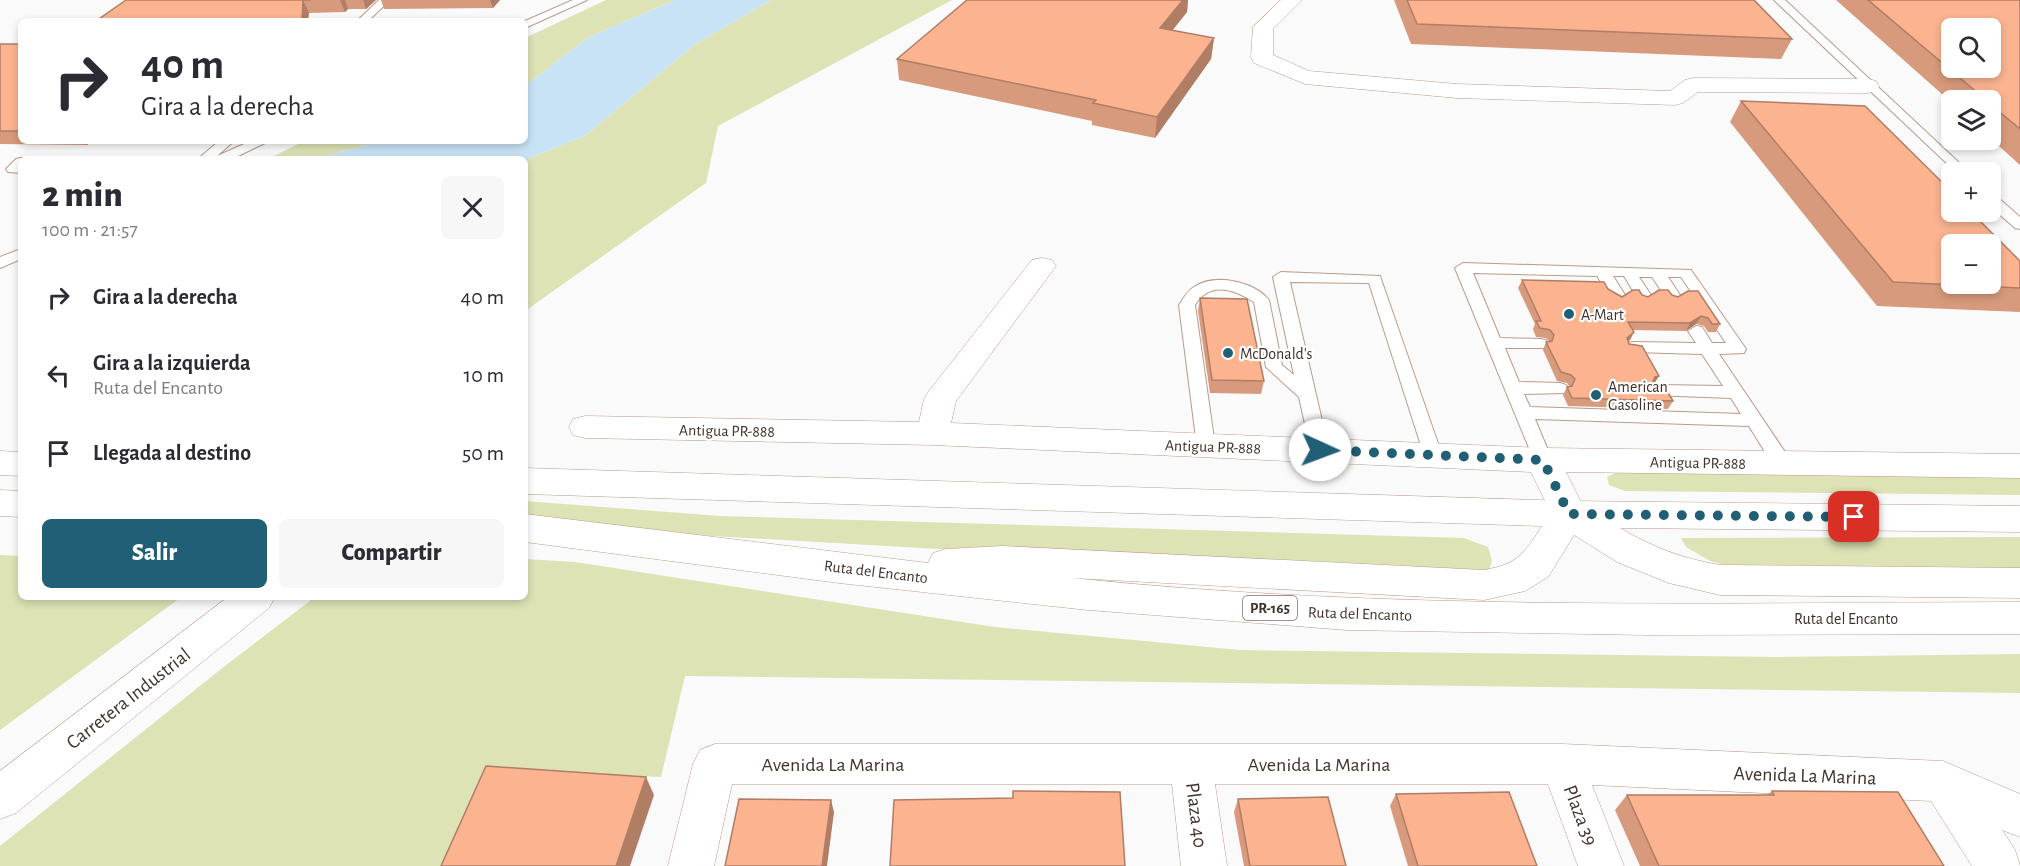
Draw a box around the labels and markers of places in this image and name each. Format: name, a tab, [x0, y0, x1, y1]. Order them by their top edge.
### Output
marker: A-Mart	[1562, 307, 1576, 321]
place label: A-Mart	[1581, 307, 1624, 323]
marker: McDonald's	[1221, 346, 1235, 360]
place label: McDonald's	[1240, 346, 1313, 362]
place label: American Gasoline	[1608, 379, 1668, 413]
marker: American Gasoline	[1589, 388, 1603, 402]
pin	[1828, 491, 1879, 542]

